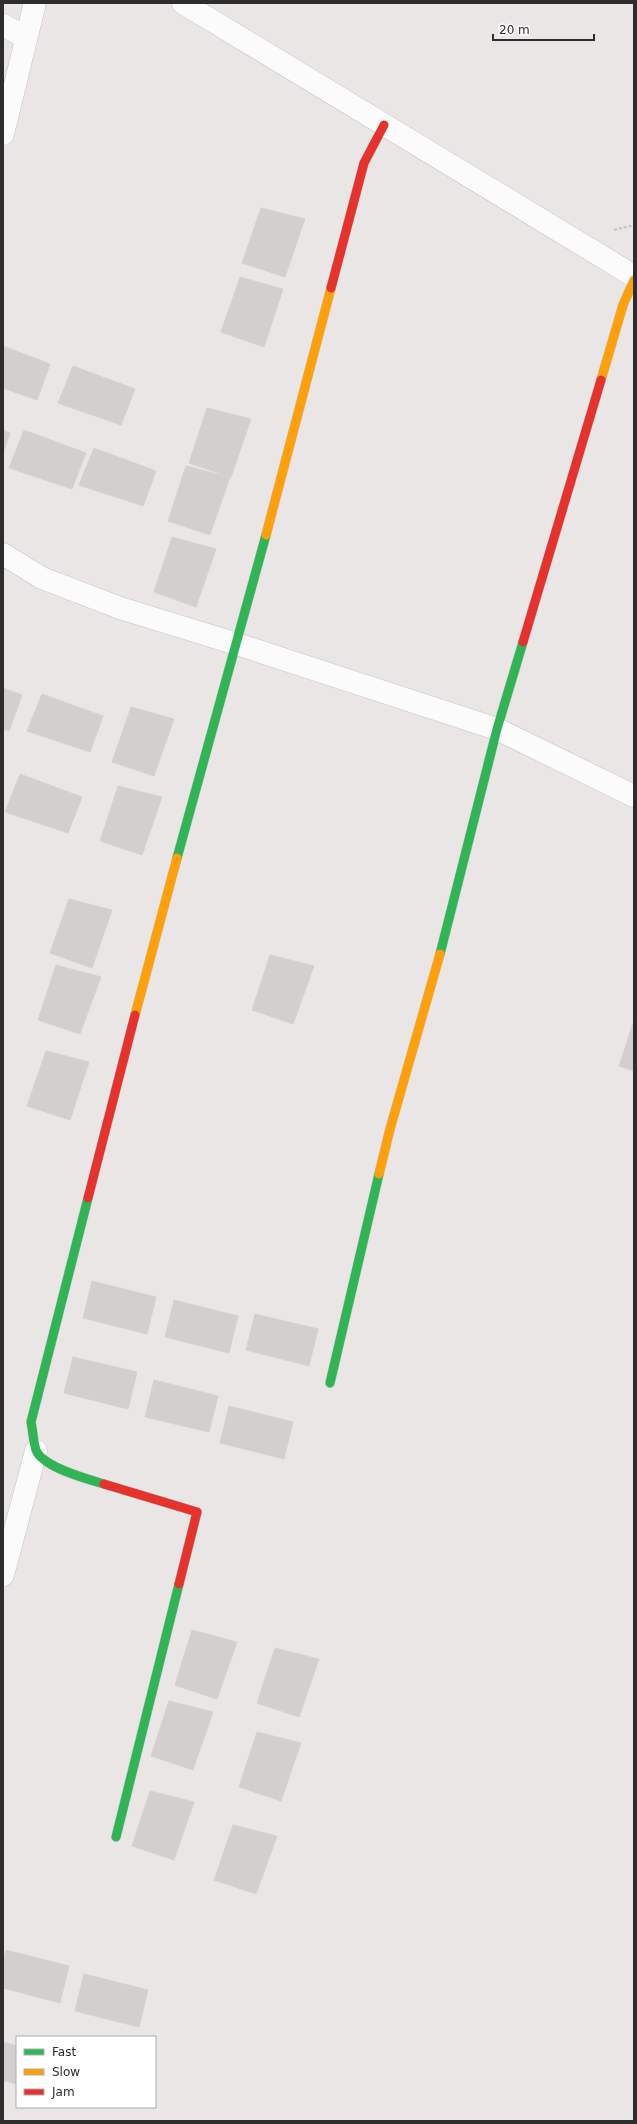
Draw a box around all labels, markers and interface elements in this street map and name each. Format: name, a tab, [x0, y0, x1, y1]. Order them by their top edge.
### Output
scale bar	[493, 16, 594, 42]
text: 20 m	[499, 23, 530, 37]
legend	[16, 2036, 156, 2108]
text: Fast	[52, 2045, 76, 2059]
text: Slow	[52, 2065, 80, 2079]
text: Jam	[51, 2085, 75, 2099]

